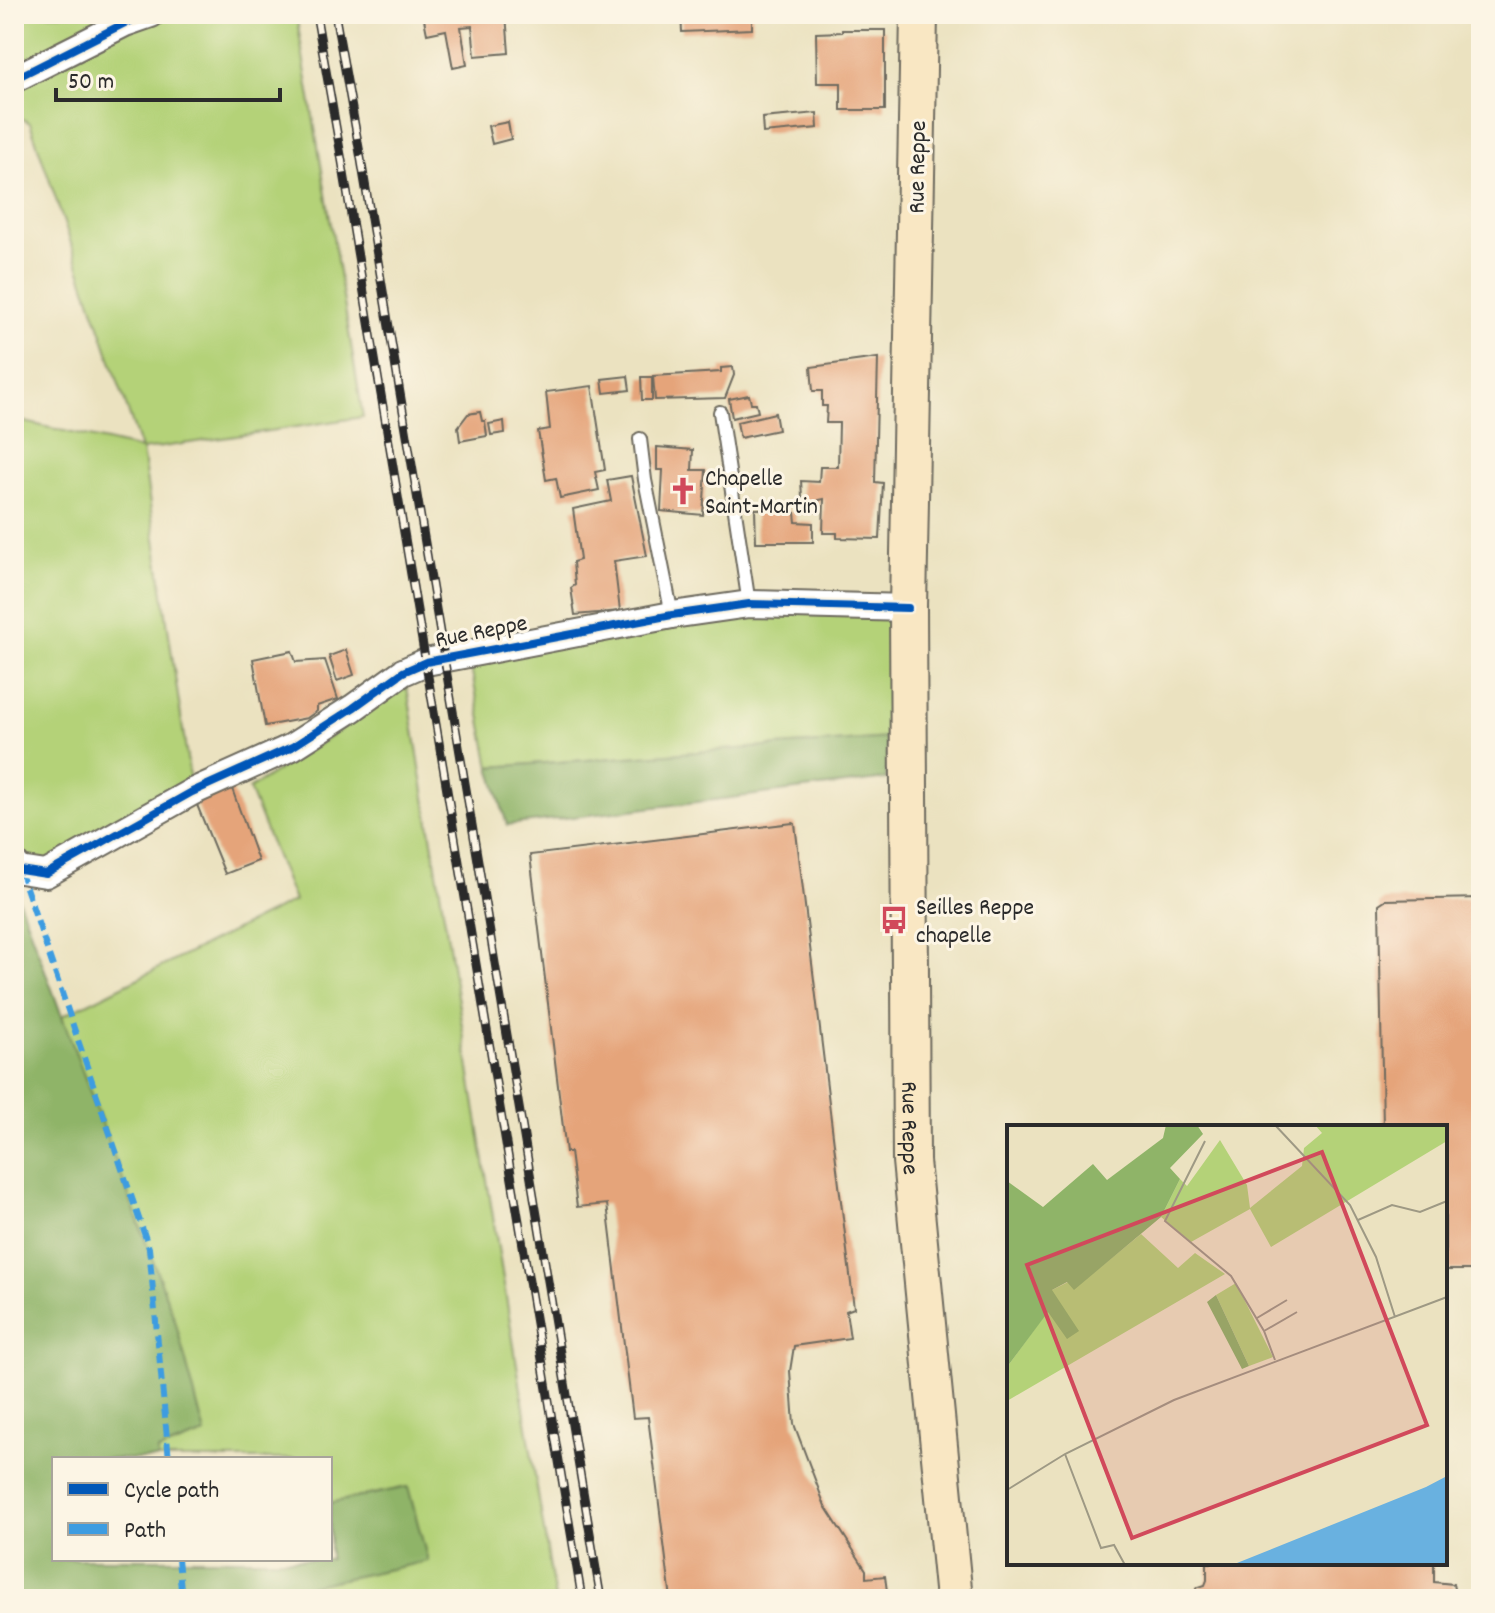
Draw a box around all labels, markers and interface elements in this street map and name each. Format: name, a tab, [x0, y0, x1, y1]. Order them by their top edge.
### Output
scale bar	[56, 52, 280, 102]
text: 50 m	[68, 66, 114, 100]
street label: Rue Reppe	[901, 120, 937, 214]
place label: Chapelle Saint-Martin	[705, 463, 818, 525]
church icon: Chapelle Saint-Martin	[668, 476, 698, 506]
street label: Rue Reppe	[433, 607, 530, 659]
place label: Seilles Reppe chapelle	[916, 892, 1034, 954]
bus stop icon: Seilles Reppe chapelle	[879, 905, 909, 935]
street label: Rue Reppe	[891, 1081, 926, 1176]
inset map	[1007, 1125, 1447, 1565]
legend	[52, 1457, 332, 1561]
text: Cycle path	[124, 1475, 219, 1509]
text: Path	[124, 1515, 166, 1549]

